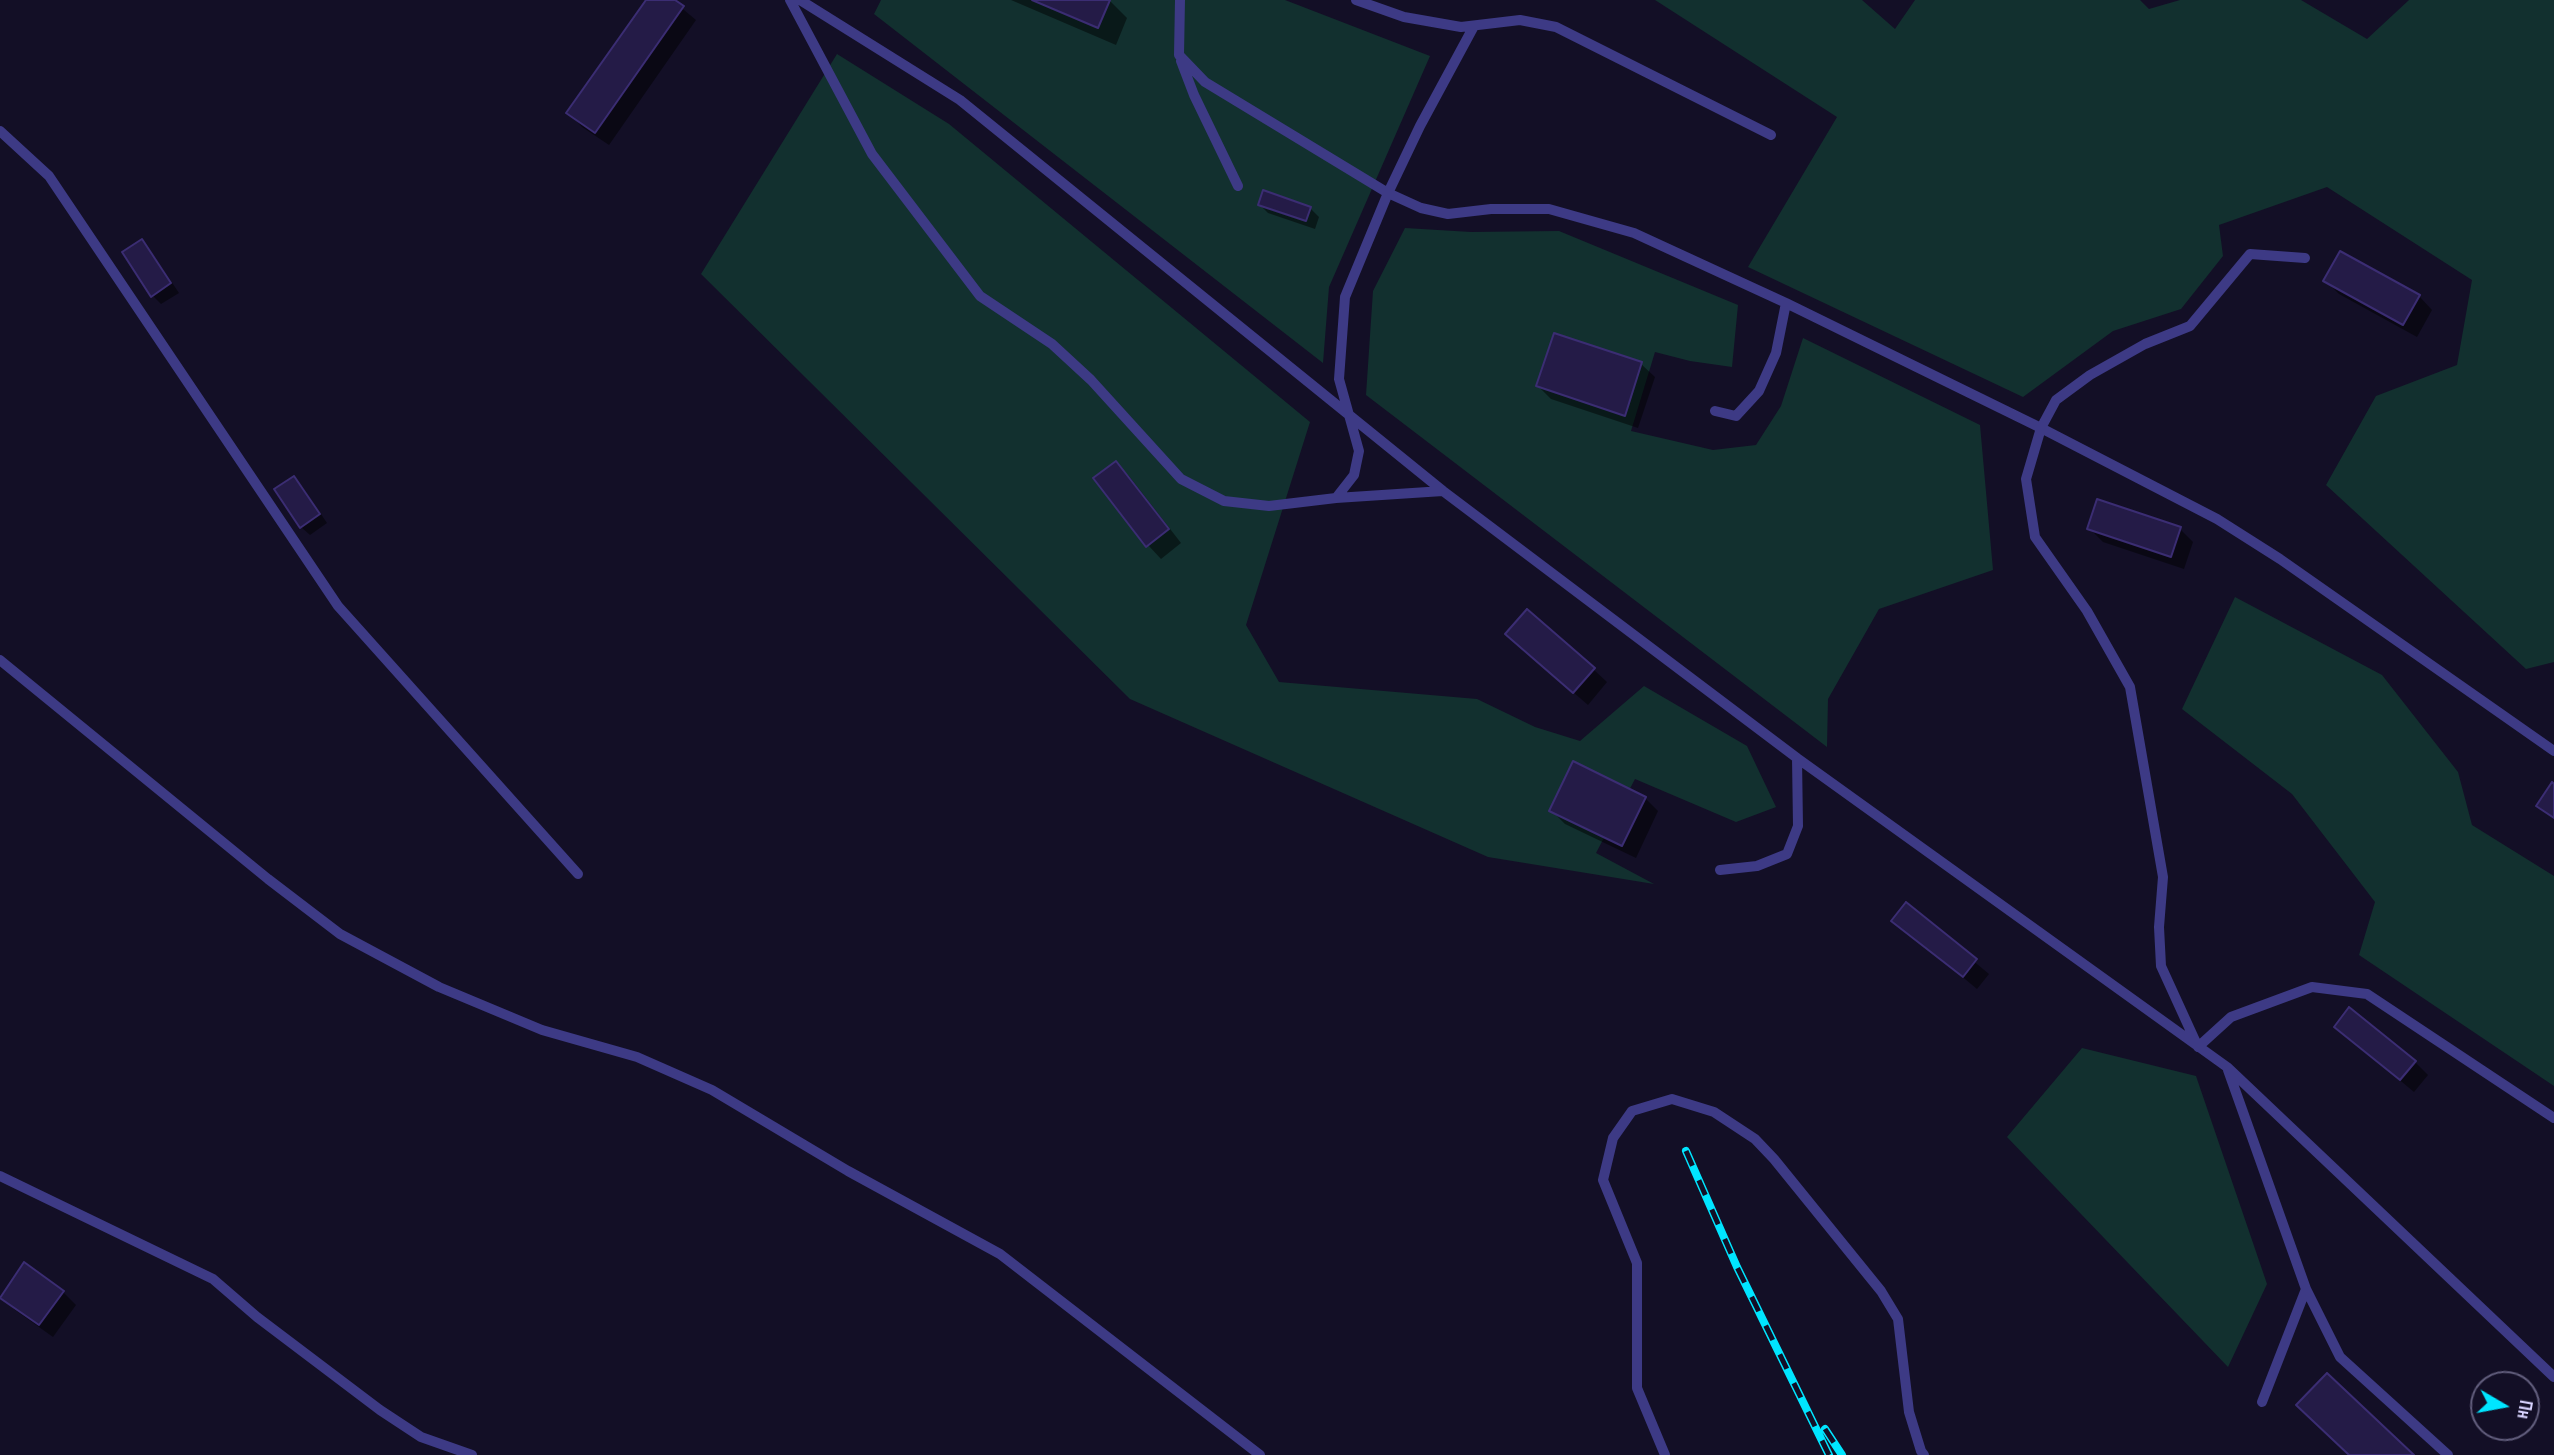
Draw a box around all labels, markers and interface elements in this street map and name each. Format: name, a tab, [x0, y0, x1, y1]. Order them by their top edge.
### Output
north arrow	[2470, 1371, 2540, 1441]
text: Пн	[2511, 1398, 2537, 1420]

